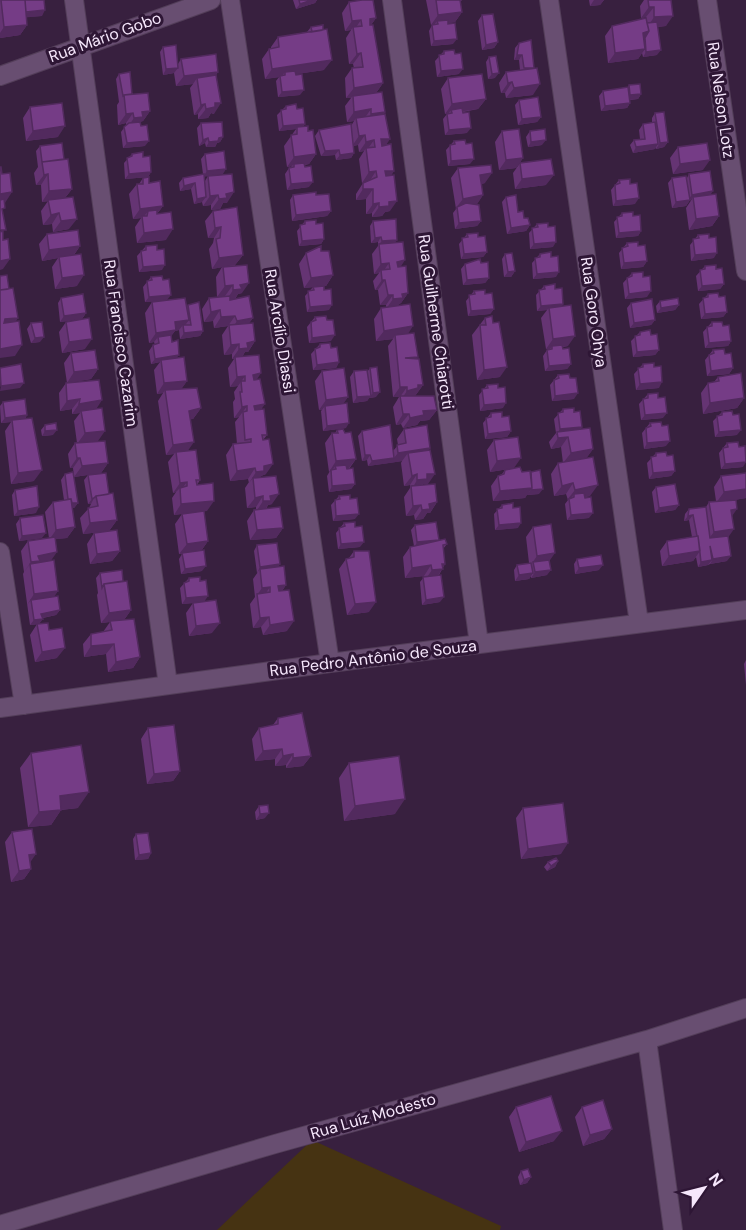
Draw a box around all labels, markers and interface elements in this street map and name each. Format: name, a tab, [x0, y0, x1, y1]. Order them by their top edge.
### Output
street label: Rua Mário Gobo	[46, 7, 164, 67]
street label: Rua Nelson Lotz	[702, 41, 740, 159]
street label: Rua Guilherme Chiarotti	[413, 233, 459, 411]
street label: Rua Goro Ohya	[576, 256, 612, 368]
street label: Rua Francisco Cazarim	[99, 258, 143, 428]
street label: Rua Arcílio Diassi	[260, 268, 300, 394]
street label: Rua Pedro Antônio de Souza	[268, 635, 478, 681]
street label: Rua Luíz Modesto	[308, 1088, 438, 1144]
north arrow	[674, 1158, 734, 1218]
text: N	[704, 1169, 728, 1190]

